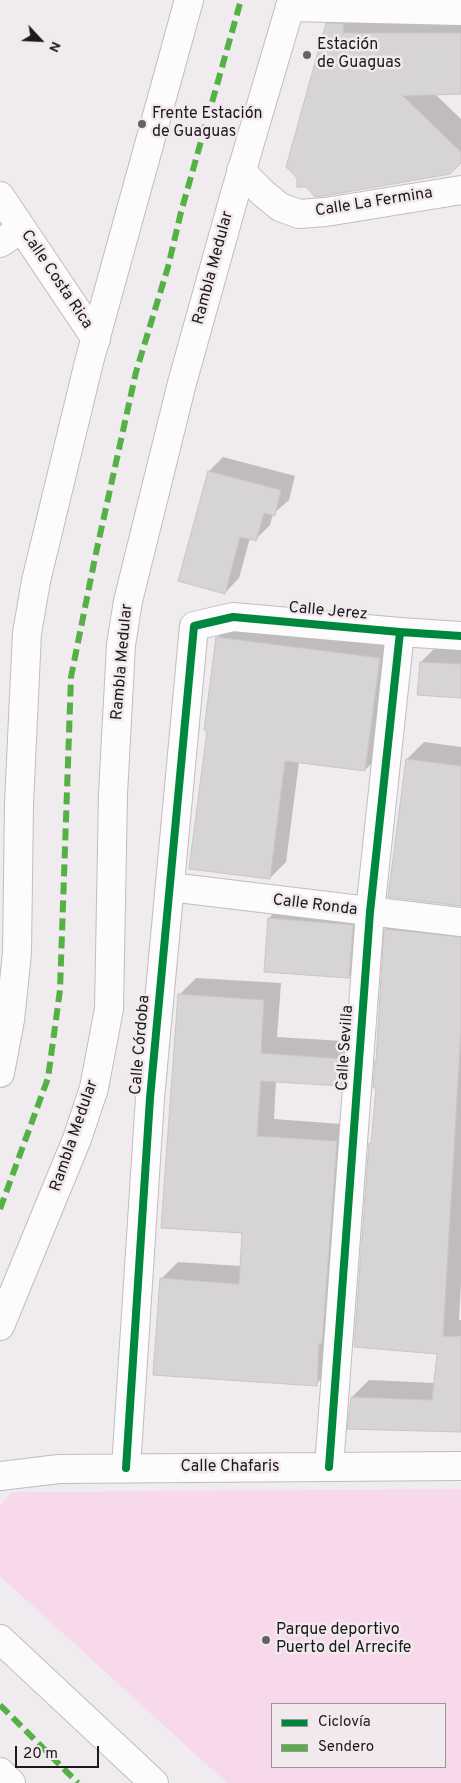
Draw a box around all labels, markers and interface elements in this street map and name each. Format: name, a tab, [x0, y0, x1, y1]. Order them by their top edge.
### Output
north arrow	[15, 15, 65, 65]
place label: Estación de Guaguas	[317, 36, 401, 74]
text: N	[44, 38, 64, 55]
marker: Estación de Guaguas	[301, 49, 313, 61]
place label: Frente Estación de Guaguas	[152, 105, 263, 143]
marker: Frente Estación de Guaguas	[136, 118, 148, 130]
street label: Calle La Fermina	[314, 184, 434, 222]
street label: Rambla Medular	[190, 209, 238, 327]
street label: Calle Costa Rica	[16, 227, 96, 333]
street label: Calle Jerez	[288, 599, 368, 625]
street label: Rambla Medular	[108, 603, 138, 721]
street label: Calle Ronda	[272, 891, 358, 921]
street label: Calle Córdoba	[127, 994, 155, 1096]
street label: Calle Sevilla	[333, 1004, 359, 1092]
street label: Rambla Medular	[47, 1078, 103, 1194]
street label: Calle Chafaris	[181, 1458, 279, 1478]
place label: Parque deportivo Puerto del Arrecife	[276, 1621, 411, 1659]
marker: Parque deportivo Puerto del Arrecife	[260, 1634, 272, 1646]
legend	[271, 1703, 446, 1768]
text: Ciclovía	[318, 1713, 371, 1732]
scale bar	[18, 1736, 101, 1768]
text: Sendero	[318, 1738, 374, 1757]
text: 20 m	[23, 1745, 58, 1764]

